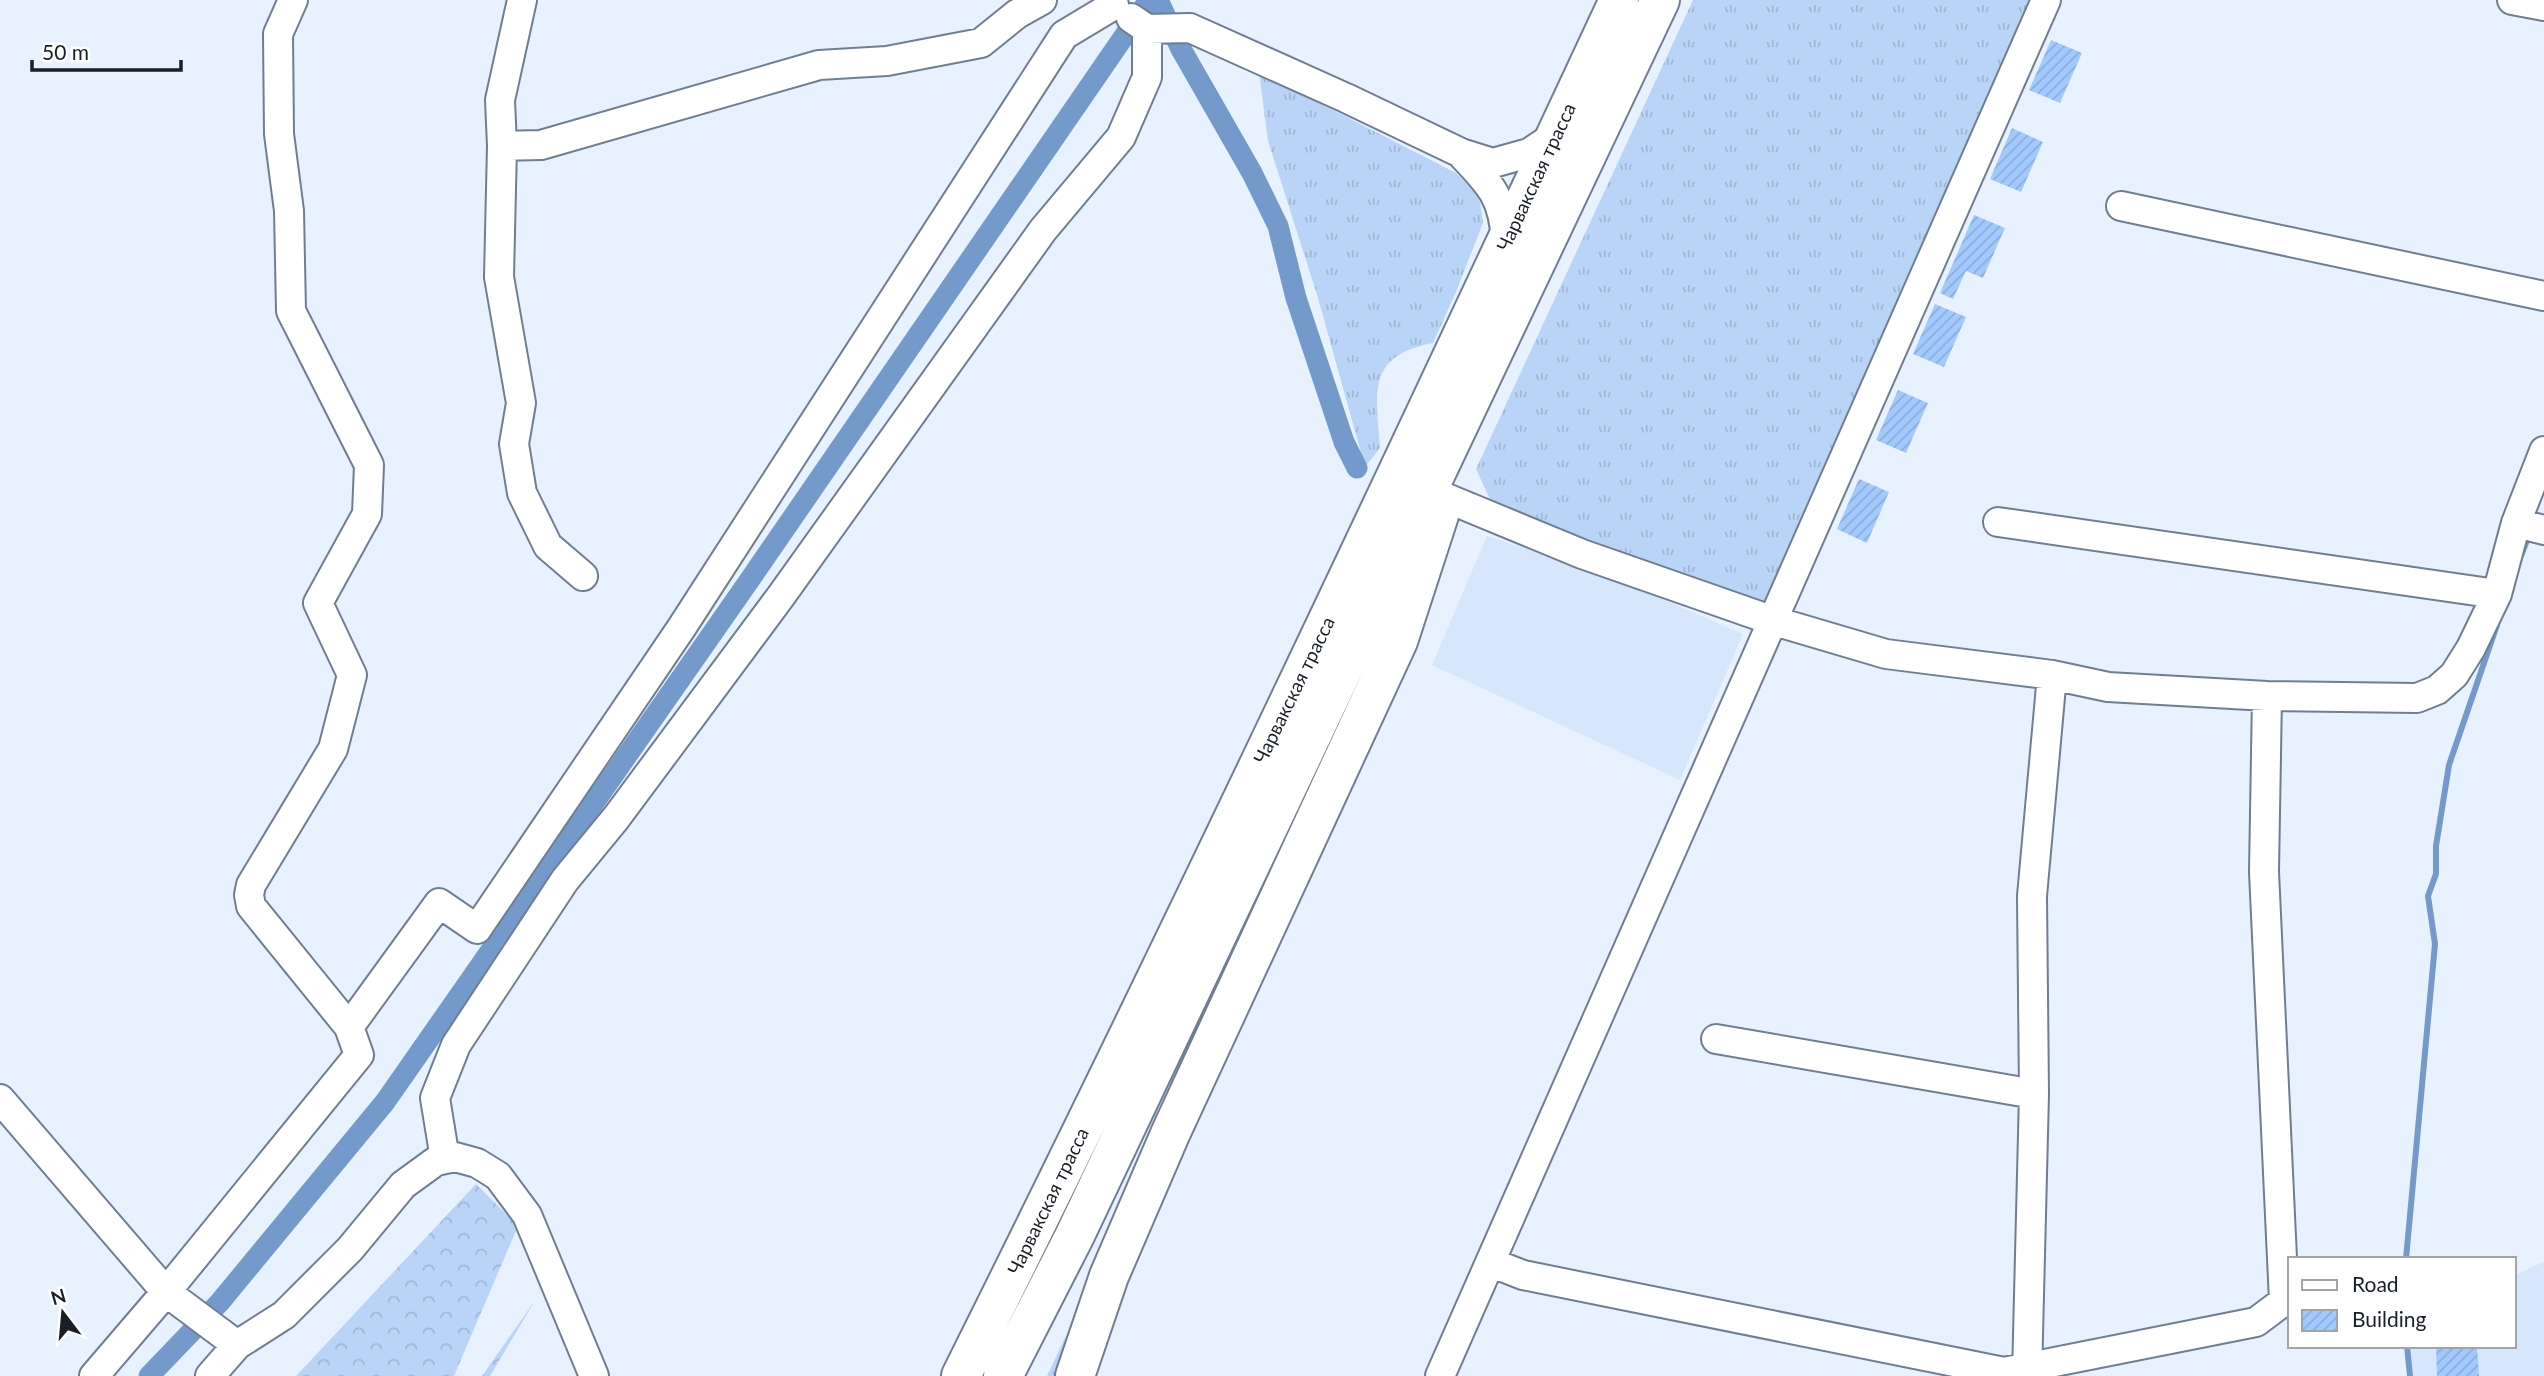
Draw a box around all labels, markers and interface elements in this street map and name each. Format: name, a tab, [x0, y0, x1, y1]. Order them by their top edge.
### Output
scale bar	[32, 28, 180, 72]
text: 50 m	[42, 39, 89, 64]
street label: Чарвакская трасса	[1491, 99, 1580, 254]
street label: Чарвакская трасса	[1248, 613, 1339, 767]
street label: Чарвакская трасса	[1002, 1124, 1093, 1278]
legend	[2288, 1257, 2516, 1348]
text: Road	[2352, 1271, 2399, 1296]
north arrow	[28, 1278, 98, 1348]
text: N	[48, 1283, 68, 1309]
text: Building	[2352, 1306, 2427, 1331]

